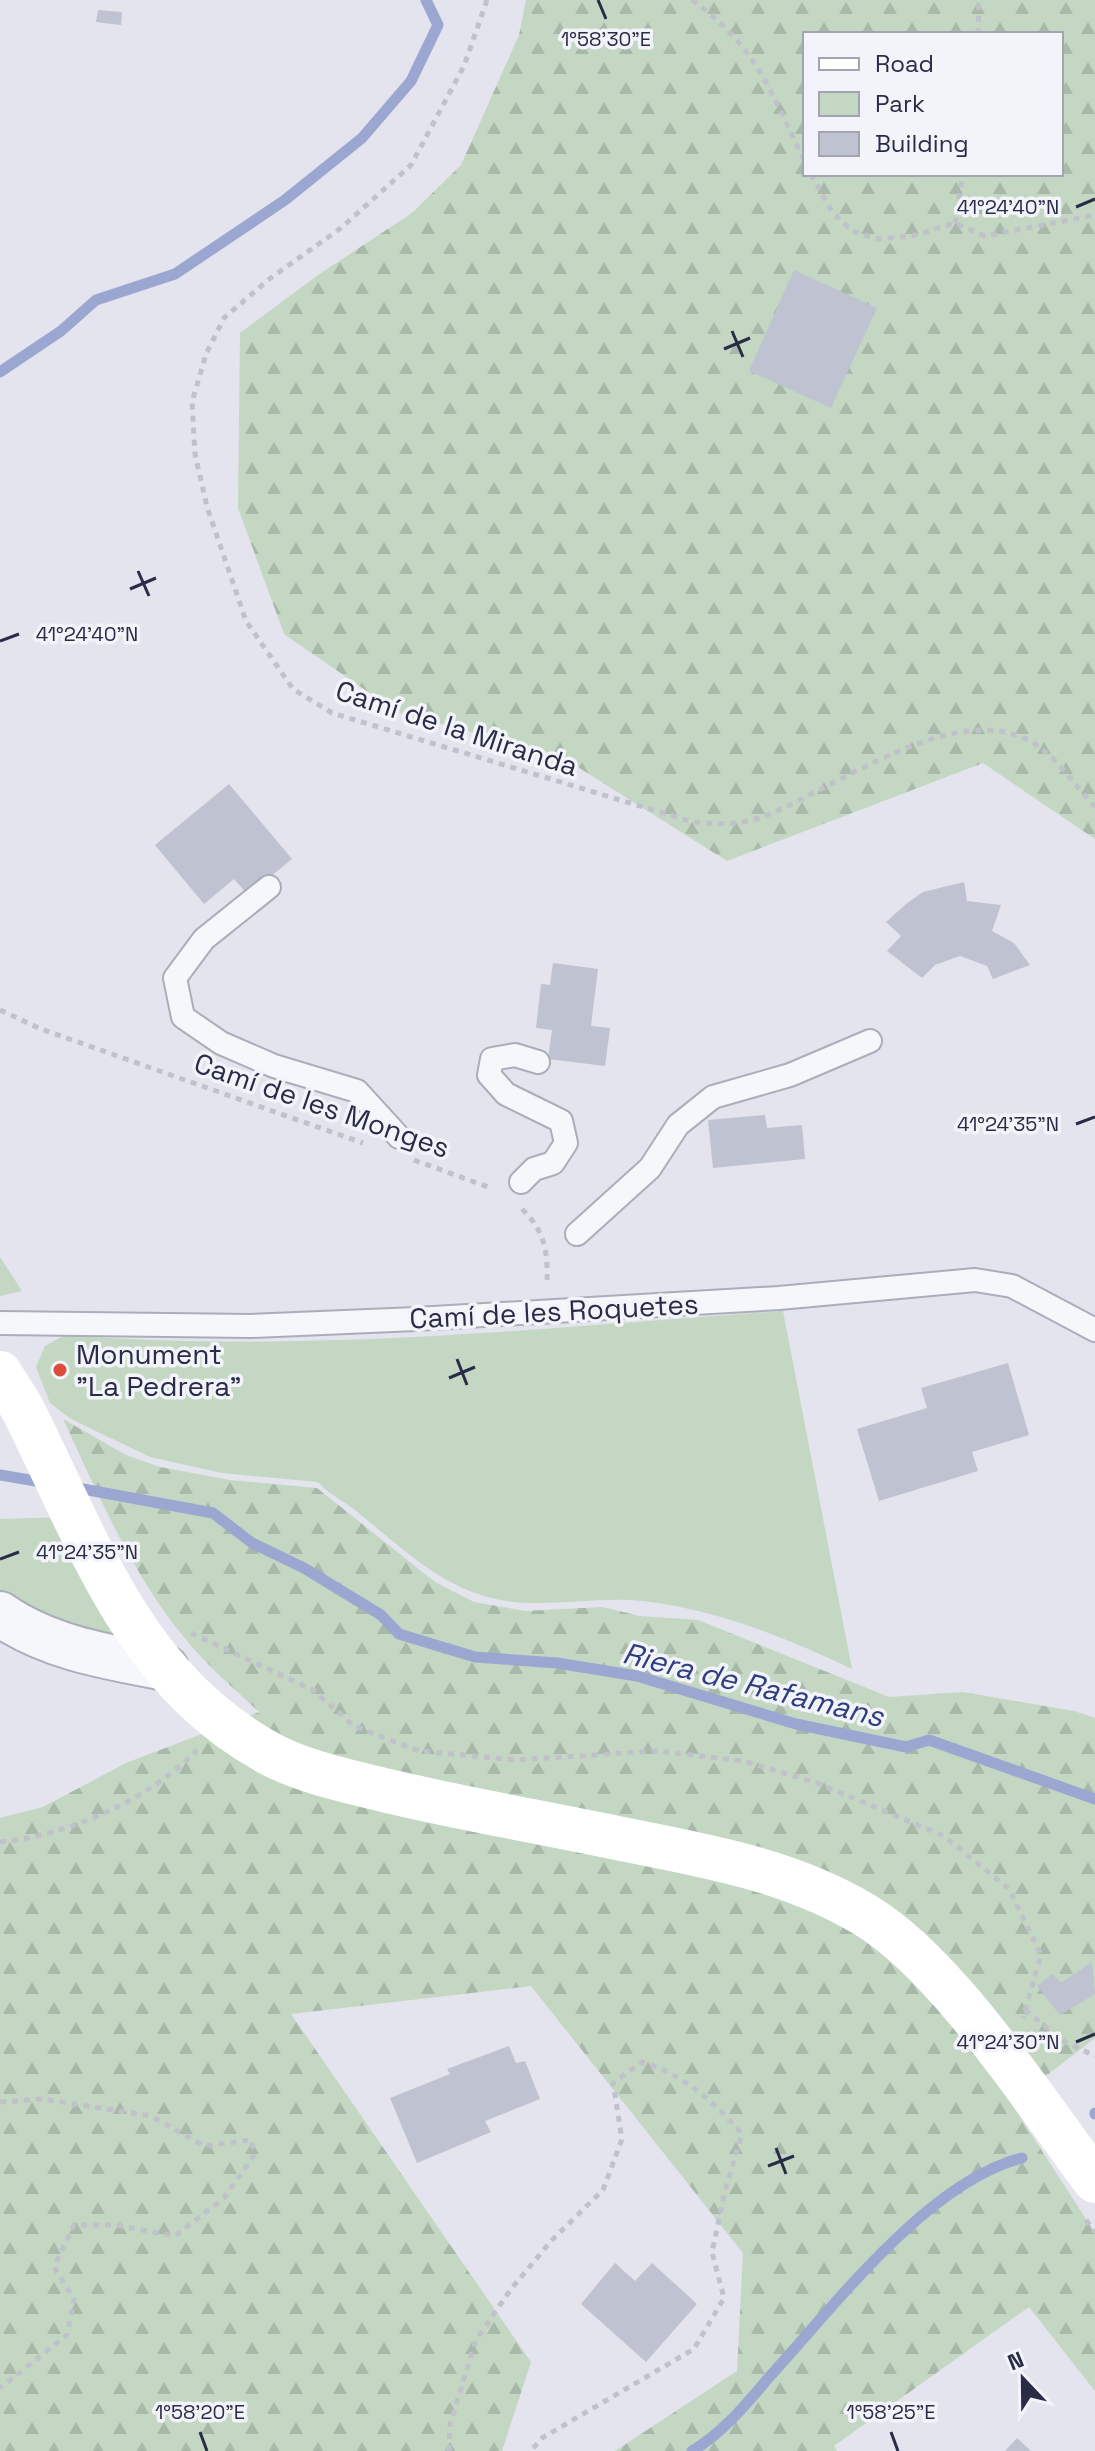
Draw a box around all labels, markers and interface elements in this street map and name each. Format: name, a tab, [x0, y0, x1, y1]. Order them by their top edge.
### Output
text: 1°58'30"E	[561, 26, 651, 52]
legend	[803, 32, 1063, 176]
text: Road	[875, 48, 934, 79]
text: Park	[875, 88, 925, 119]
text: Building	[875, 128, 969, 159]
text: 41°24'40"N	[957, 194, 1059, 220]
text: 41°24'40"N	[36, 621, 138, 647]
street label: Camí de la Miranda	[331, 672, 583, 784]
street label: Camí de les Monges	[190, 1044, 454, 1166]
text: 41°24'35"N	[957, 1111, 1059, 1137]
street label: Camí de les Roquetes	[409, 1285, 699, 1337]
place label: Monument "La Pedrera"	[76, 1336, 241, 1404]
marker: Monument "La Pedrera"	[51, 1361, 69, 1379]
text: 41°24'35"N	[36, 1539, 138, 1565]
water label: Riera de Rafamans	[619, 1633, 889, 1736]
text: 41°24'30"N	[957, 2029, 1059, 2055]
north arrow	[983, 2339, 1063, 2419]
text: N	[1003, 2345, 1028, 2376]
text: 1°58'20"E	[155, 2399, 245, 2425]
text: 1°58'25"E	[846, 2399, 936, 2425]

